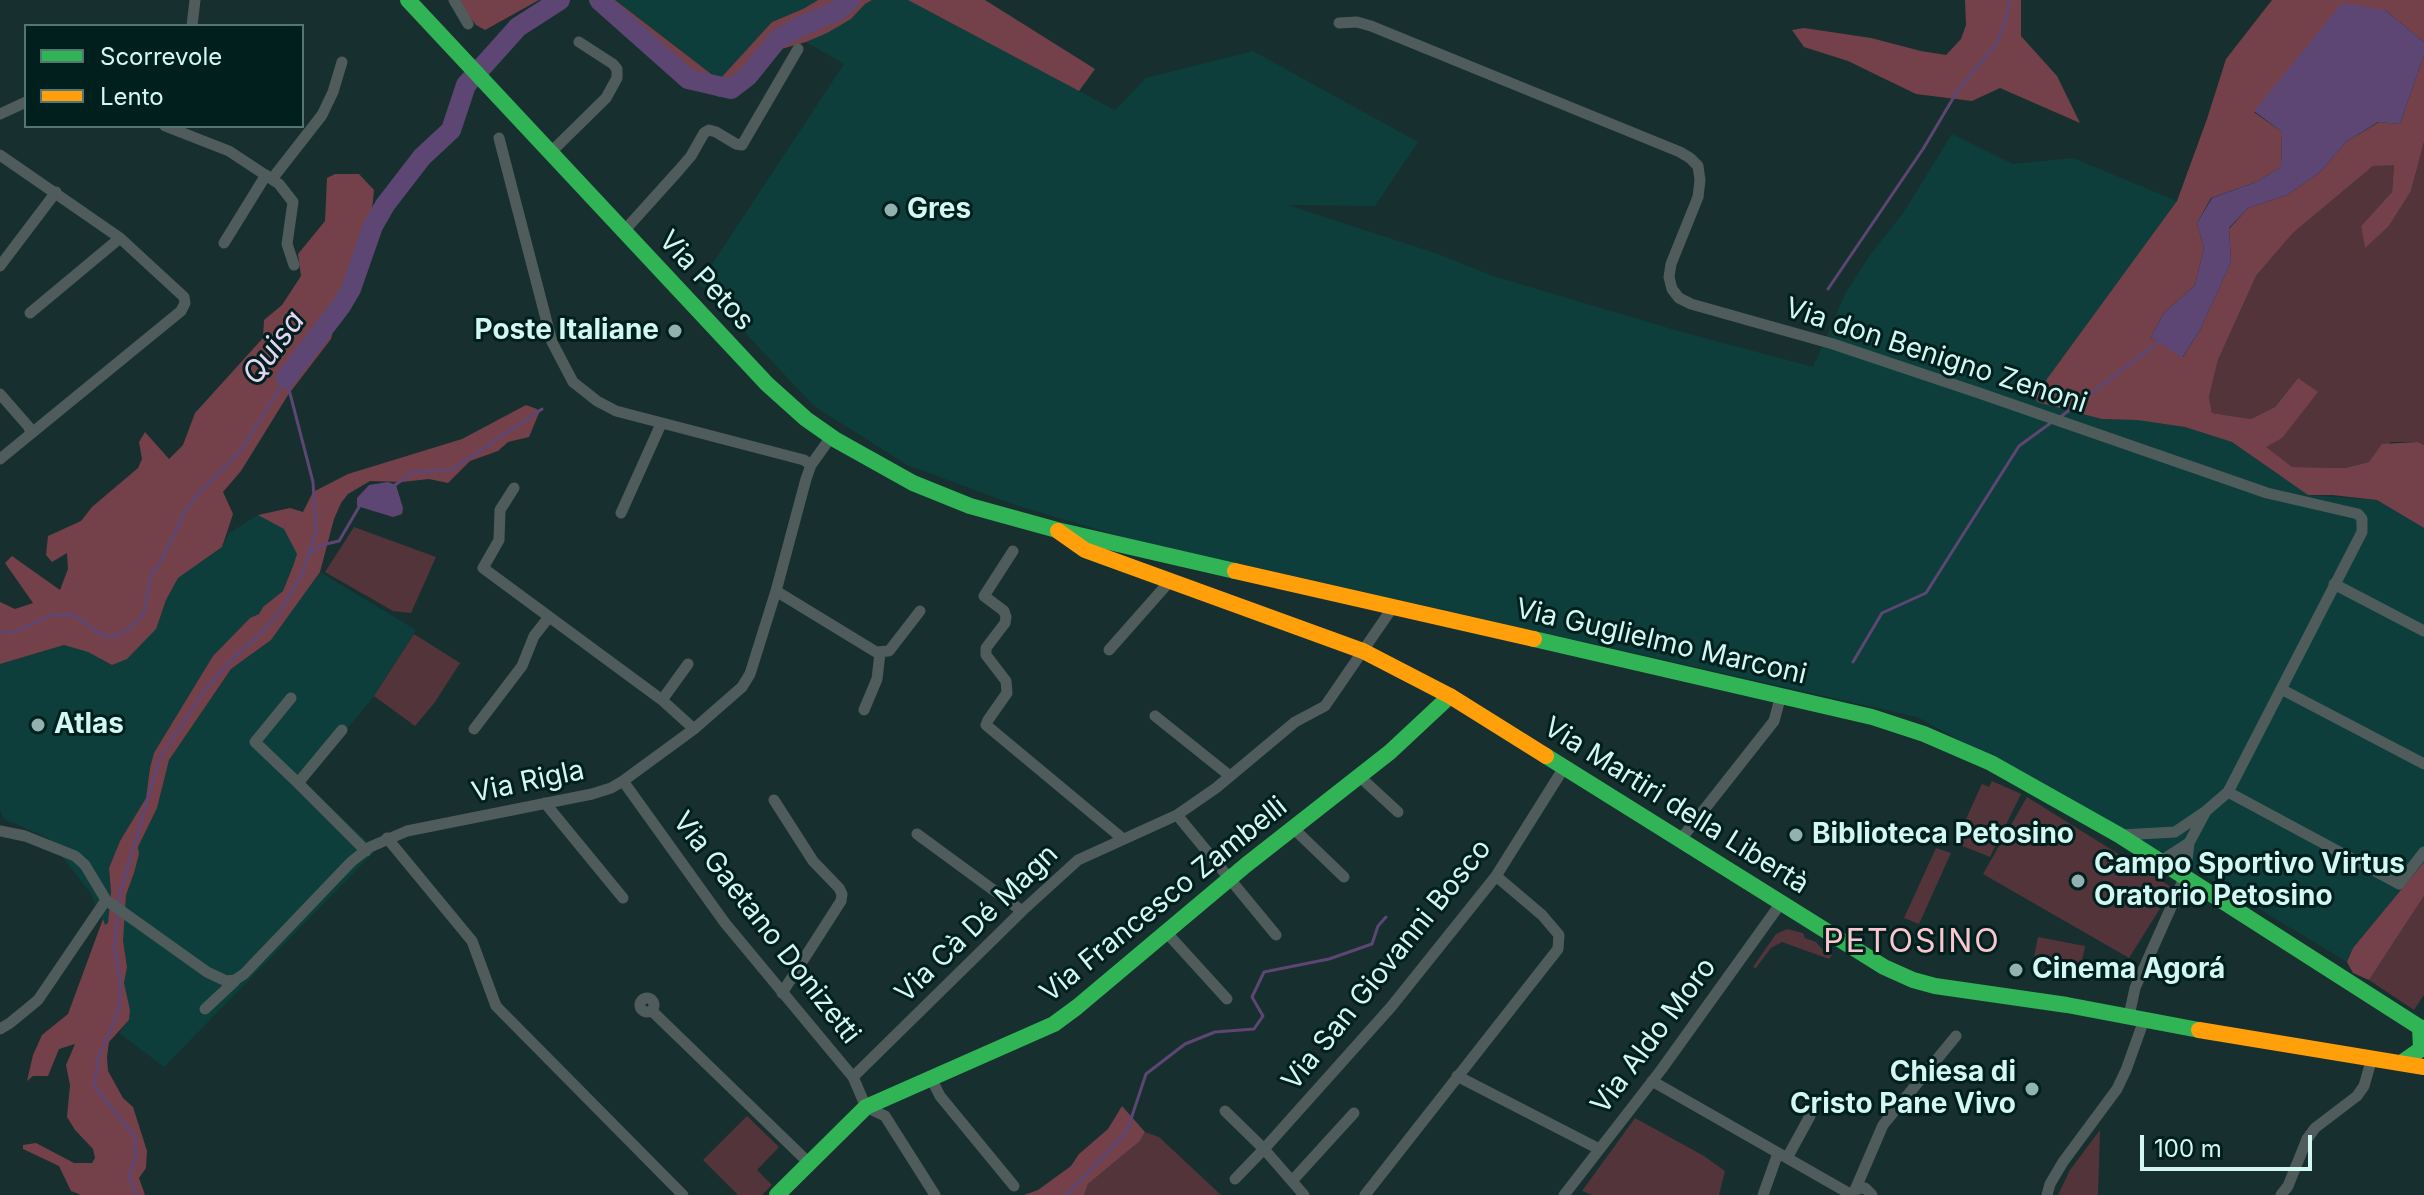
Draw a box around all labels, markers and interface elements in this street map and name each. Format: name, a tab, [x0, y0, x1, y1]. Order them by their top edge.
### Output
legend	[24, 24, 304, 128]
text: Scorrevole	[100, 42, 222, 71]
text: Lento	[100, 82, 164, 111]
place label: Gres	[907, 193, 971, 227]
marker: Gres	[882, 201, 900, 219]
street label: Via Petos	[651, 224, 761, 338]
street label: Via don Benigno Zenoni	[1781, 291, 2091, 421]
water label: Quisa	[235, 304, 313, 392]
place label: Poste Italiane	[474, 314, 659, 348]
marker: Poste Italiane	[666, 322, 684, 340]
street label: Via Guglielmo Marconi	[1512, 592, 1810, 692]
place label: Atlas	[54, 708, 124, 742]
street label: Via Martiri della Libertà	[1537, 711, 1815, 901]
marker: Atlas	[29, 716, 47, 734]
street label: Via Rigla	[469, 754, 587, 810]
street label: Via Francesco Zambelli	[1034, 790, 1294, 1010]
street label: Via Gaetano Donizetti	[665, 805, 867, 1051]
place label: Biblioteca Petosino	[1812, 818, 2074, 852]
marker: Biblioteca Petosino	[1787, 826, 1805, 844]
street label: Via San Giovanni Bosco	[1275, 833, 1499, 1097]
street label: Via Cà Dé Magn	[889, 838, 1065, 1010]
place label: Campo Sportivo Virtus Oratorio Petosino	[2094, 848, 2405, 914]
marker: Campo Sportivo Virtus Oratorio Petosino	[2069, 872, 2087, 890]
district label: PETOSINO	[1823, 923, 2001, 961]
street label: Via Aldo Moro	[1584, 951, 1724, 1121]
place label: Cinema Agorá	[2032, 953, 2225, 987]
marker: Cinema Agorá	[2007, 961, 2025, 979]
place label: Chiesa di Cristo Pane Vivo	[1790, 1056, 2016, 1122]
marker: Chiesa di Cristo Pane Vivo	[2023, 1080, 2041, 1098]
scale bar	[2144, 1119, 2316, 1169]
text: 100 m	[2154, 1134, 2222, 1163]

